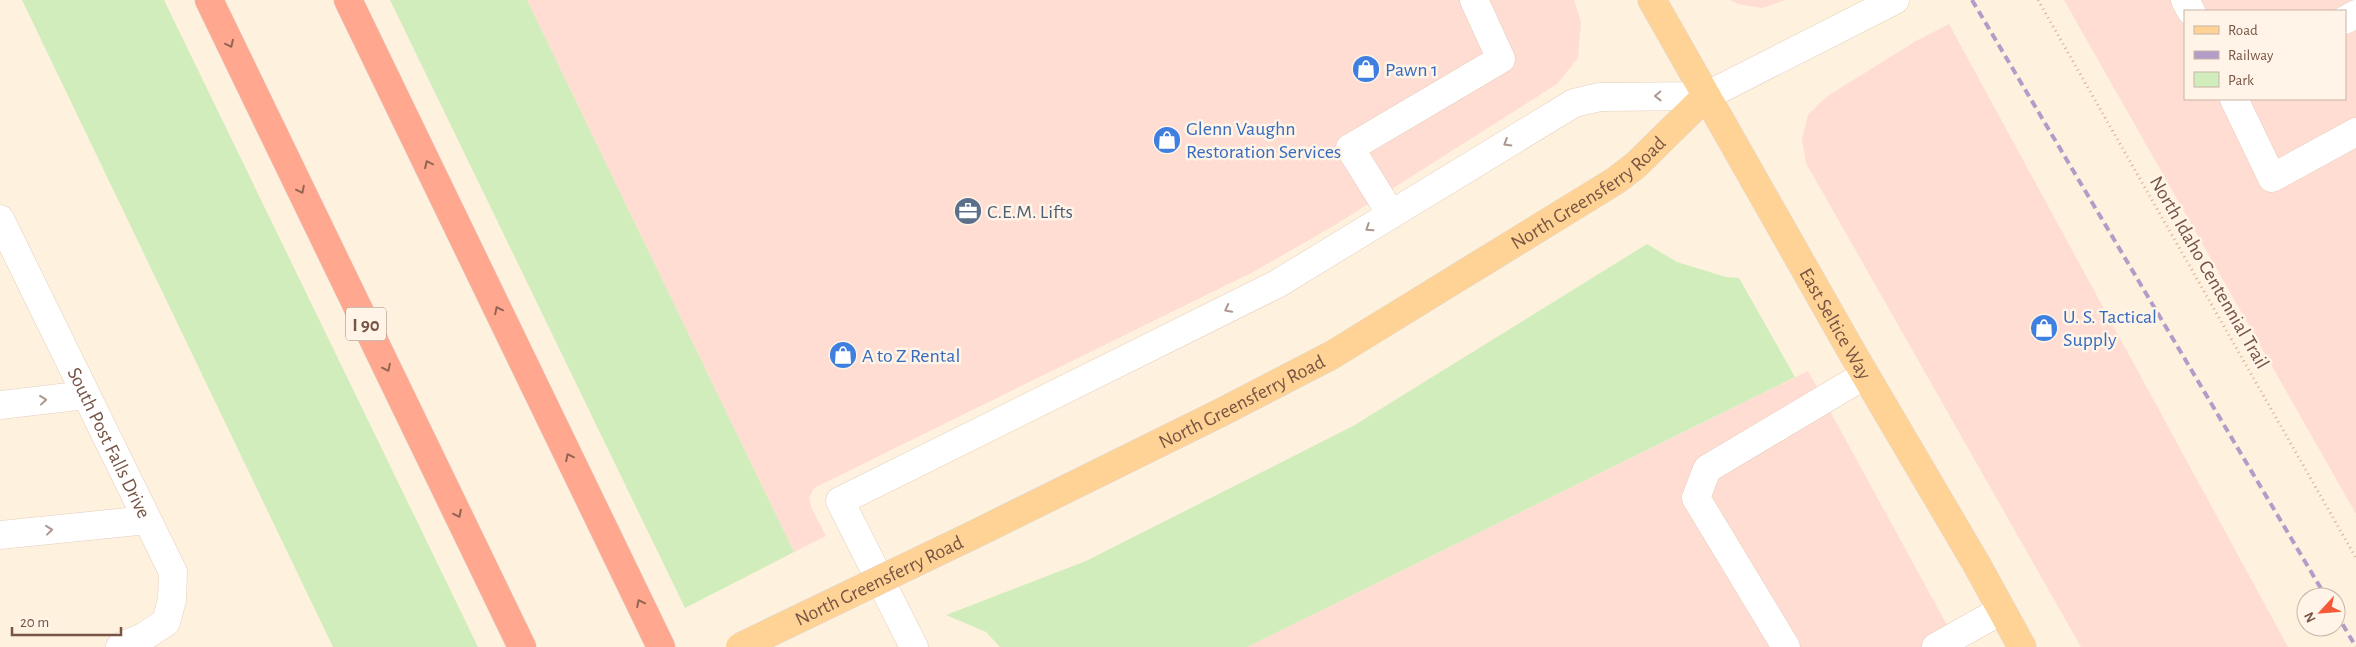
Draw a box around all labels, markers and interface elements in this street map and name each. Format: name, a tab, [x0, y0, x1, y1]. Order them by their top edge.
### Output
legend	[2184, 10, 2346, 100]
text: Road	[2228, 23, 2258, 38]
one-way arrow	[224, 39, 235, 48]
text: Railway	[2228, 48, 2274, 63]
shop icon: Pawn 1	[1351, 54, 1381, 84]
place label: Pawn 1	[1385, 60, 1438, 80]
text: Park	[2228, 73, 2254, 88]
one-way arrow	[1653, 91, 1661, 101]
place label: Glenn Vaughn Restoration Services	[1186, 119, 1341, 162]
shop icon: Glenn Vaughn Restoration Services	[1152, 125, 1182, 155]
street label: North Greensferry Road	[1508, 133, 1670, 254]
one-way arrow	[1503, 137, 1512, 146]
one-way arrow	[423, 160, 434, 169]
street label: North Idaho Centennial Trail	[2146, 173, 2273, 372]
one-way arrow	[295, 185, 305, 194]
office icon: C.E.M. Lifts	[953, 196, 983, 226]
place label: C.E.M. Lifts	[987, 202, 1073, 222]
one-way arrow	[1365, 222, 1374, 231]
street label: East Seltice Way	[1795, 265, 1875, 383]
one-way arrow	[1224, 303, 1233, 313]
one-way arrow	[494, 307, 504, 316]
place label: U. S. Tactical Supply	[2063, 307, 2157, 350]
road number: I 90	[346, 308, 386, 340]
shop icon: U. S. Tactical Supply	[2029, 313, 2059, 343]
shop icon: A to Z Rental	[828, 340, 858, 370]
place label: A to Z Rental	[862, 346, 960, 366]
street label: North Greensferry Road	[1156, 352, 1328, 453]
one-way arrow	[381, 363, 391, 372]
street label: South Post Falls Drive	[63, 364, 154, 522]
one-way arrow	[39, 395, 47, 406]
one-way arrow	[565, 453, 575, 462]
one-way arrow	[452, 509, 462, 518]
one-way arrow	[45, 525, 53, 536]
street label: North Greensferry Road	[792, 532, 966, 630]
north arrow	[2296, 587, 2346, 637]
one-way arrow	[636, 599, 646, 608]
scale bar	[12, 604, 121, 636]
text: N	[2302, 610, 2319, 625]
text: 20 m	[20, 615, 49, 630]

